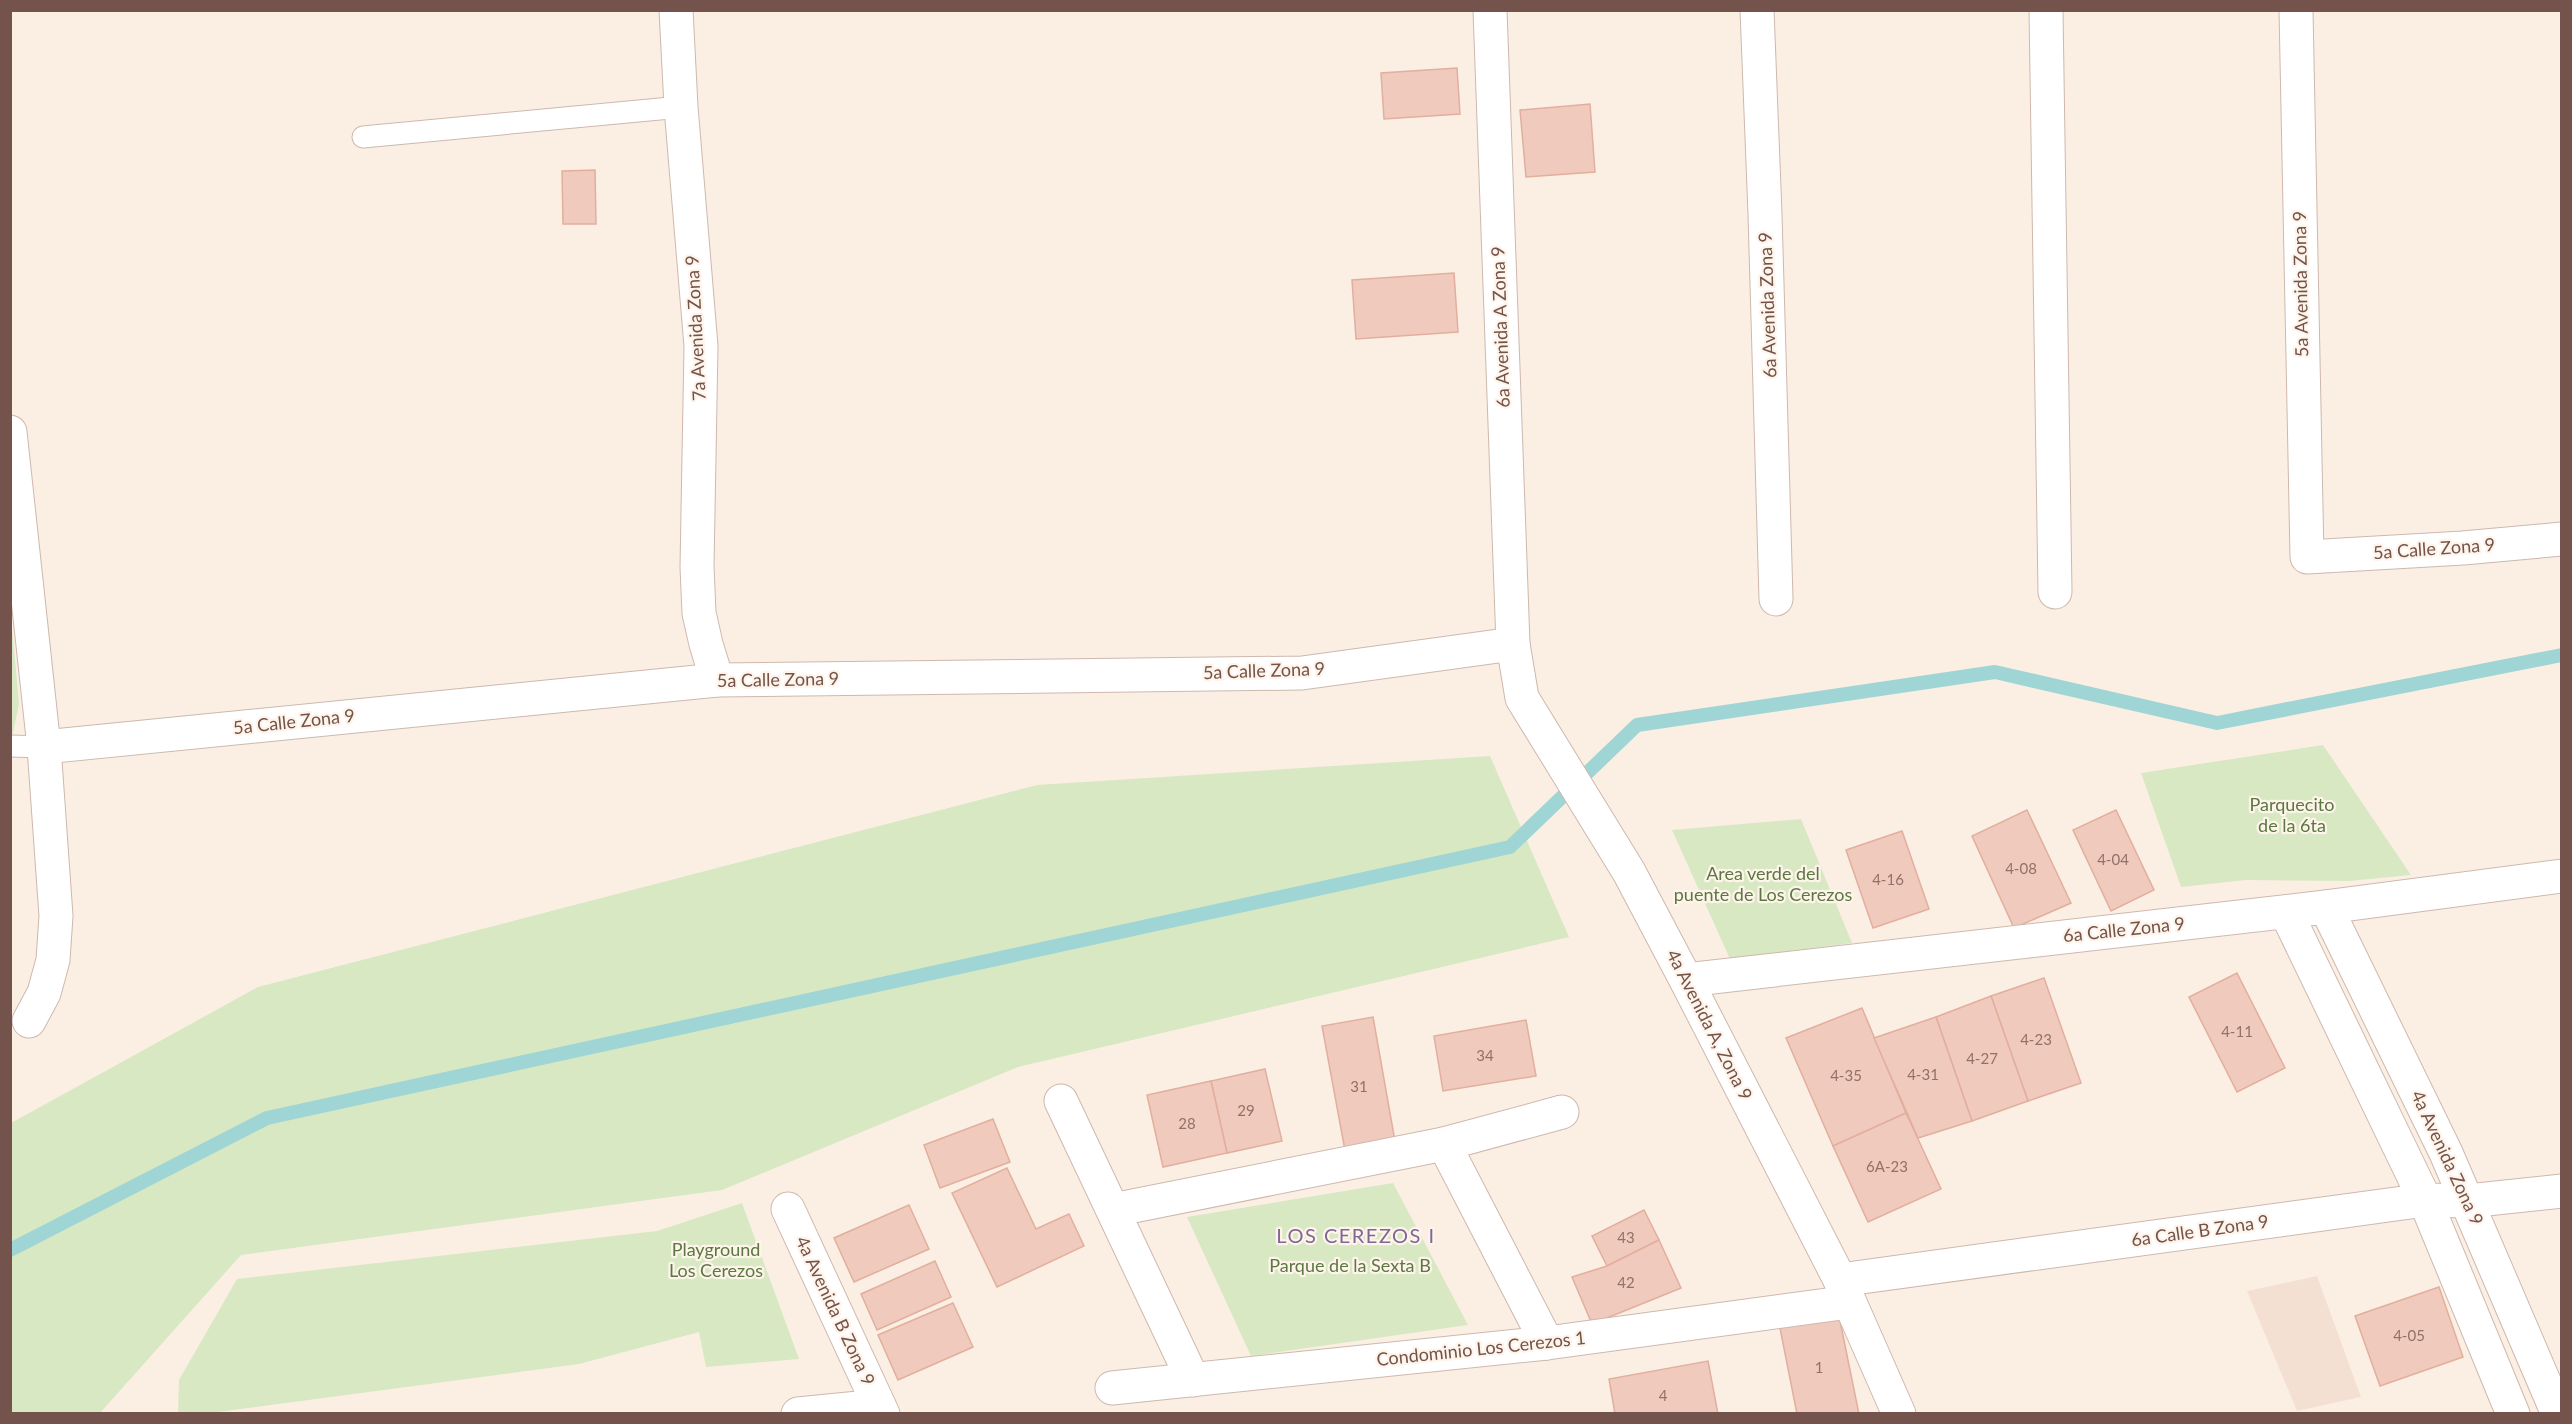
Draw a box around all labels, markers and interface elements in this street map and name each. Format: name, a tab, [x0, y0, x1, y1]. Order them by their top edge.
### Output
street label: 5a Avenida Zona 9	[2288, 211, 2312, 357]
street label: 6a Avenida Zona 9	[1753, 232, 1781, 378]
street label: 6a Avenida A Zona 9	[1486, 246, 1514, 408]
street label: 7a Avenida Zona 9	[680, 255, 710, 402]
street label: 5a Calle Zona 9	[2372, 533, 2496, 563]
street label: 5a Calle Zona 9	[1203, 657, 1325, 683]
street label: 5a Calle Zona 9	[717, 667, 839, 691]
street label: 5a Calle Zona 9	[232, 704, 356, 738]
park label: Parquecito de la 6ta	[2250, 793, 2334, 836]
house number: 4-04	[2097, 850, 2129, 868]
house number: 4-08	[2005, 859, 2037, 877]
park label: Area verde del puente de Los Cerezos	[1674, 862, 1852, 905]
house number: 4-16	[1872, 870, 1904, 888]
street label: 6a Calle Zona 9	[2062, 912, 2186, 946]
street label: 4a Avenida A, Zona 9	[1662, 945, 1757, 1104]
house number: 4-11	[2221, 1022, 2253, 1040]
house number: 4-23	[2020, 1030, 2052, 1048]
house number: 34	[1476, 1046, 1494, 1064]
house number: 4-27	[1966, 1049, 1998, 1067]
house number: 4-31	[1907, 1065, 1939, 1083]
house number: 4-35	[1830, 1066, 1862, 1084]
house number: 31	[1350, 1077, 1368, 1095]
street label: 4a Avenida Zona 9	[2407, 1087, 2489, 1228]
house number: 29	[1237, 1101, 1255, 1119]
house number: 28	[1178, 1114, 1196, 1132]
house number: 6A-23	[1866, 1157, 1908, 1175]
street label: 6a Calle B Zona 9	[2130, 1209, 2270, 1251]
district label: LOS CEREZOS I	[1276, 1223, 1436, 1247]
house number: 43	[1617, 1228, 1635, 1246]
street label: 4a Avenida B Zona 9	[792, 1232, 880, 1389]
park label: Playground Los Cerezos	[669, 1238, 763, 1281]
park label: Parque de la Sexta B	[1269, 1254, 1431, 1276]
house number: 42	[1617, 1273, 1635, 1291]
street label: Condominio Los Cerezos 1	[1375, 1326, 1586, 1370]
house number: 4-05	[2393, 1326, 2425, 1344]
house number: 1	[1815, 1358, 1823, 1376]
house number: 4	[1659, 1386, 1668, 1404]

